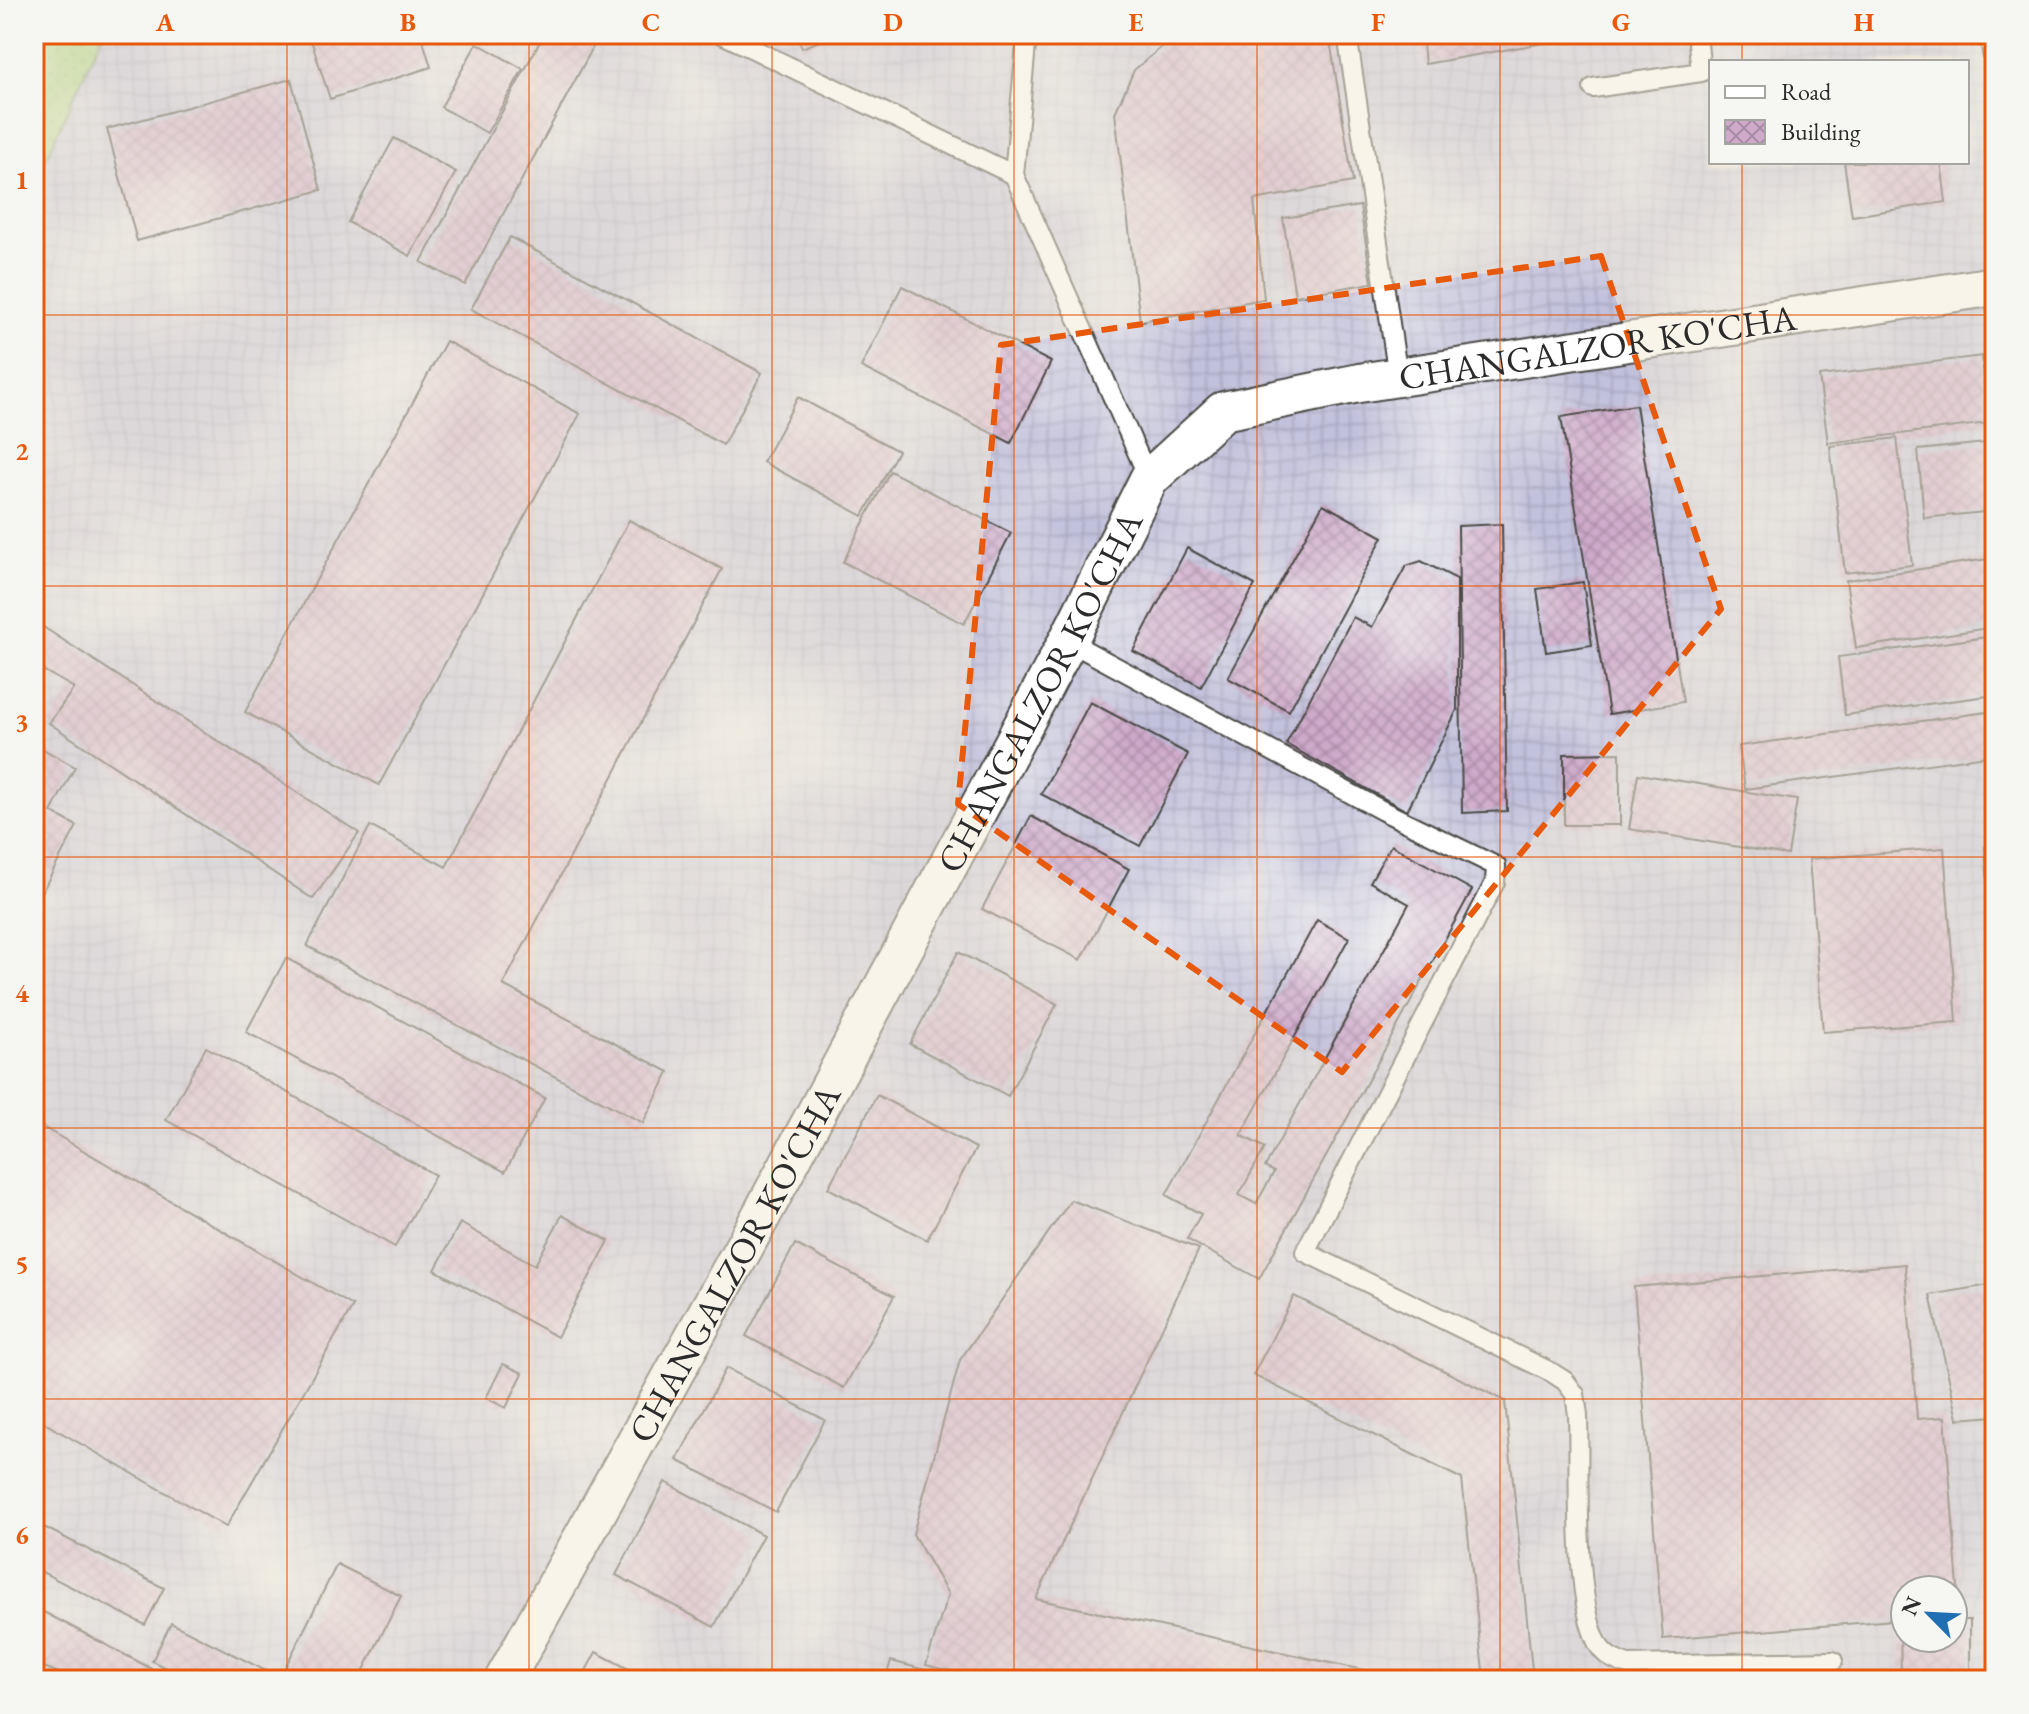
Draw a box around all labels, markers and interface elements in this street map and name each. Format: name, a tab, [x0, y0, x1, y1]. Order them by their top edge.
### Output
text: A	[155, 5, 175, 39]
text: B	[400, 5, 416, 39]
text: C	[642, 5, 660, 39]
text: D	[883, 5, 903, 39]
text: E	[1129, 5, 1144, 39]
text: F	[1371, 5, 1385, 39]
text: G	[1612, 5, 1631, 39]
text: H	[1854, 5, 1875, 39]
legend	[1709, 60, 1969, 164]
text: Road	[1781, 76, 1832, 107]
text: Building	[1781, 116, 1861, 147]
text: 1	[15, 163, 29, 197]
street label: CHANGALZOR KO'CHA	[1396, 293, 1800, 400]
text: 2	[15, 434, 29, 468]
street label: CHANGALZOR KO'CHA	[925, 502, 1153, 880]
text: 3	[15, 705, 29, 739]
text: 4	[15, 976, 29, 1010]
street label: CHANGALZOR KO'CHA	[617, 1075, 851, 1451]
text: 5	[15, 1247, 29, 1281]
text: 6	[15, 1518, 29, 1552]
north arrow	[1889, 1574, 1969, 1654]
text: N	[1894, 1592, 1928, 1620]

